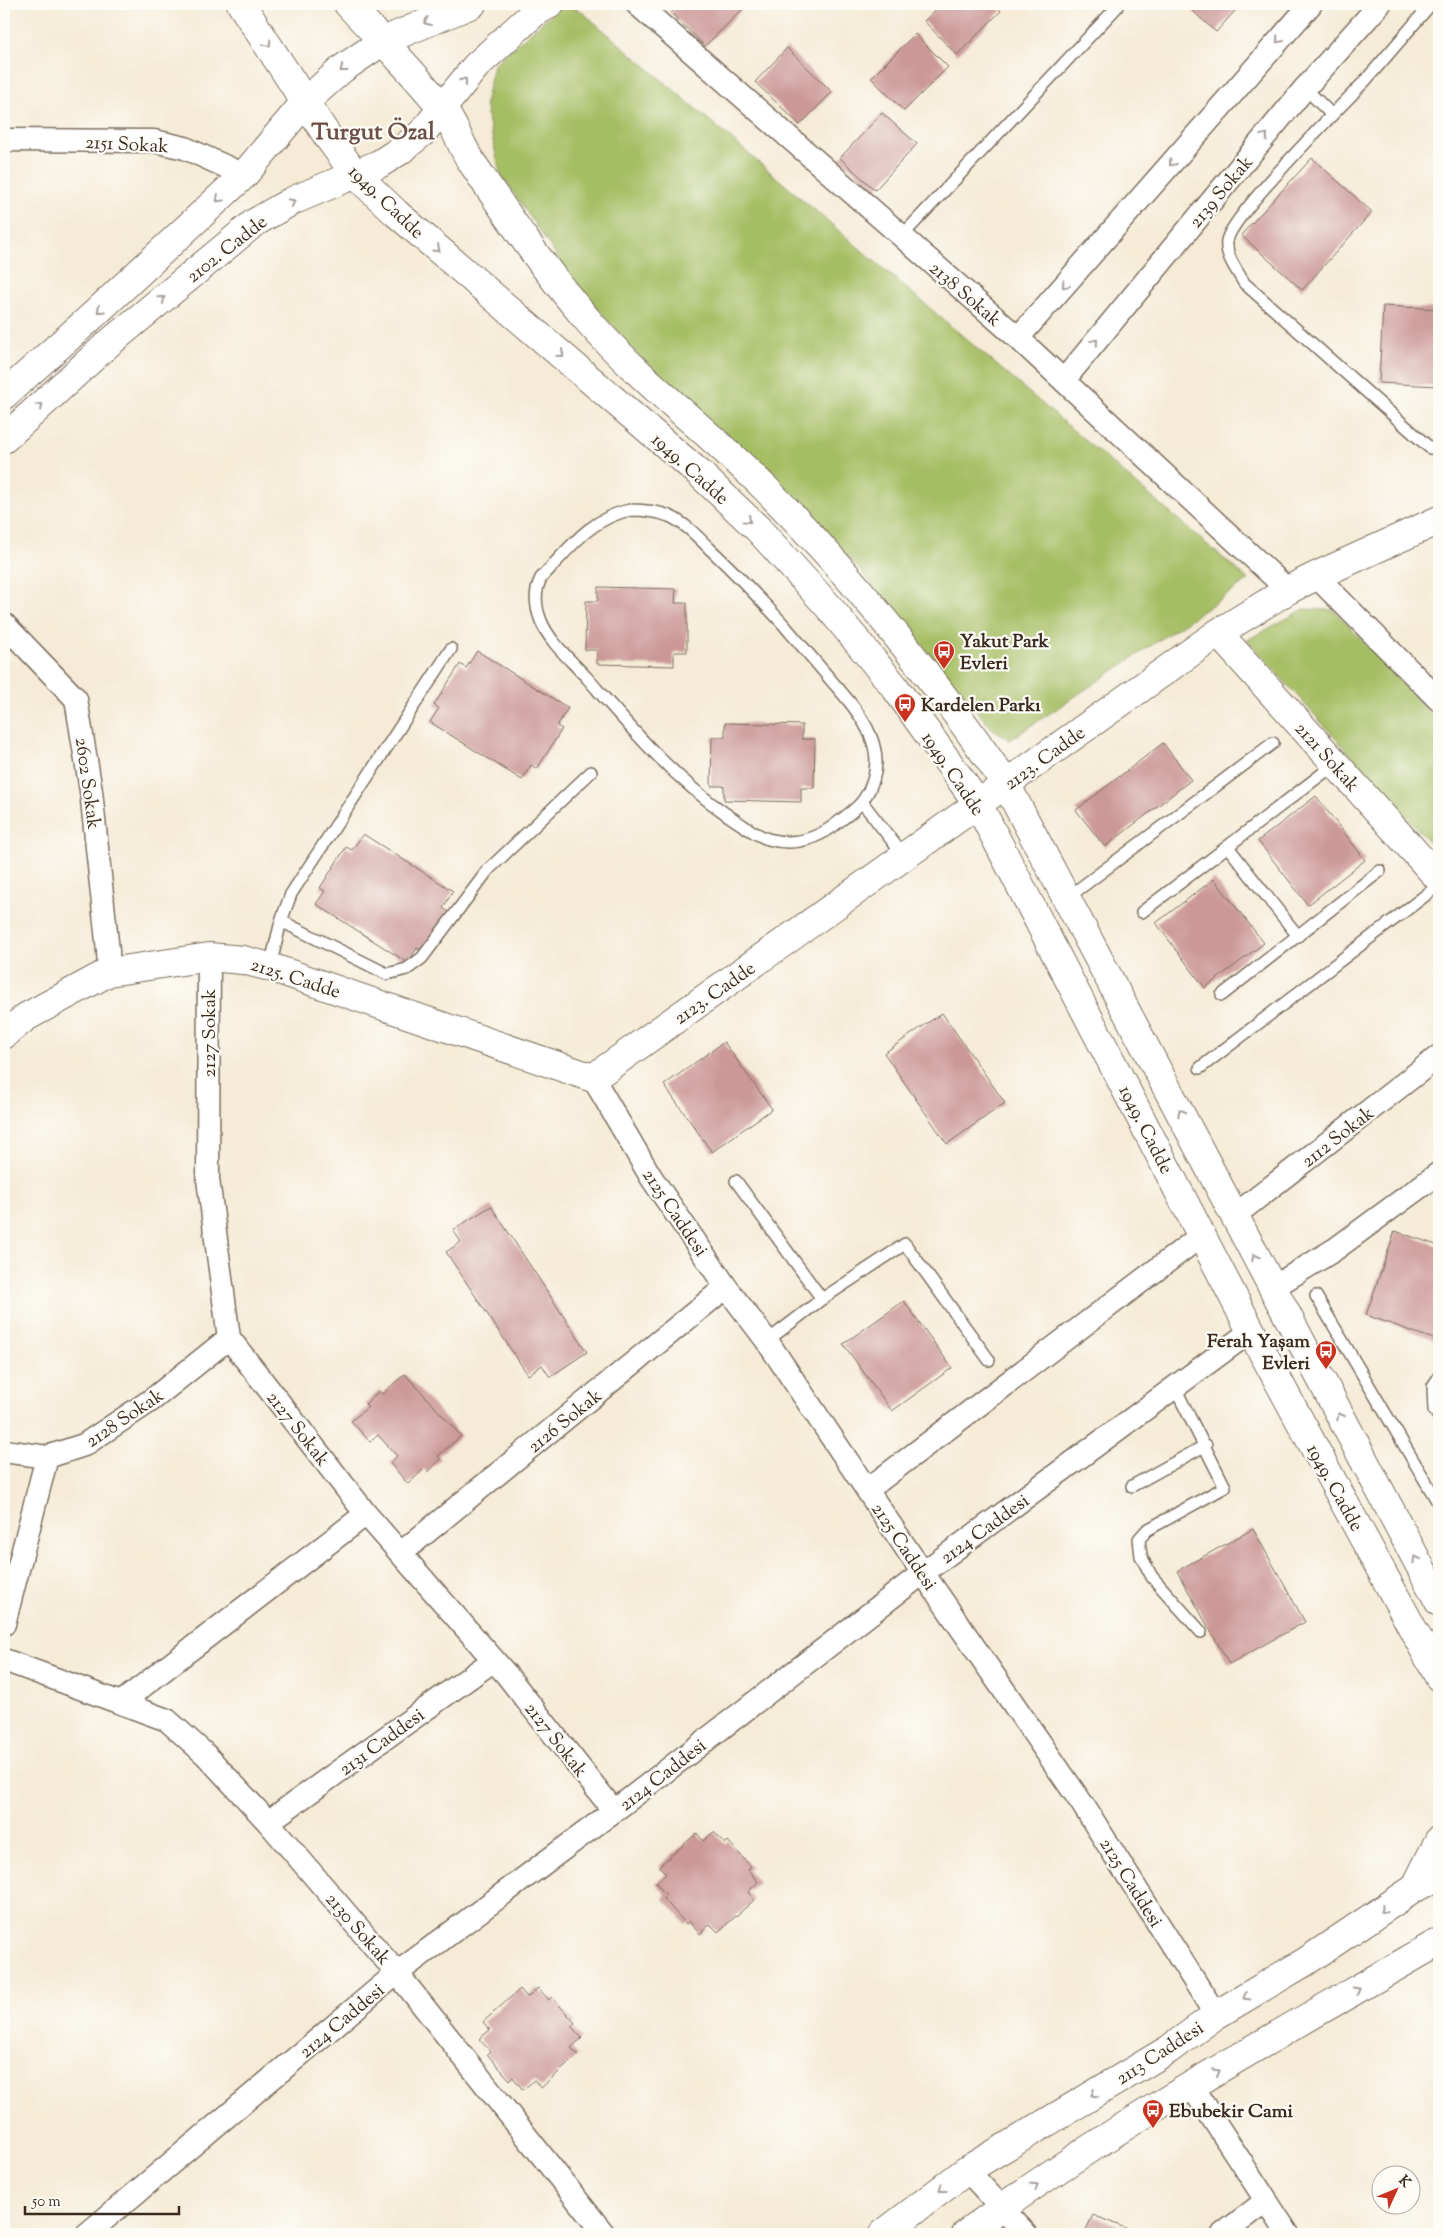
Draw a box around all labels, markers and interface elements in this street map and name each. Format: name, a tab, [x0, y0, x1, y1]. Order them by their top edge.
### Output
one-way arrow	[423, 15, 432, 26]
one-way arrow	[1275, 35, 1284, 44]
one-way arrow	[262, 39, 271, 48]
one-way arrow	[339, 63, 348, 72]
one-way arrow	[458, 77, 467, 87]
district label: Turgut Özal	[311, 116, 435, 150]
street label: 2151 Sokak	[84, 130, 170, 161]
one-way arrow	[1260, 133, 1268, 142]
street label: 2139 Sokak	[1184, 150, 1261, 235]
one-way arrow	[1168, 157, 1177, 166]
street label: 1949. Cadde	[341, 160, 429, 246]
one-way arrow	[215, 193, 224, 202]
one-way arrow	[286, 198, 295, 208]
street label: 2102. Cadde	[181, 210, 274, 290]
one-way arrow	[432, 243, 441, 252]
street label: 2138 Sokak	[922, 256, 1007, 334]
one-way arrow	[1062, 279, 1070, 288]
one-way arrow	[156, 296, 165, 305]
one-way arrow	[96, 304, 105, 313]
one-way arrow	[1089, 339, 1098, 348]
one-way arrow	[555, 349, 564, 358]
one-way arrow	[34, 403, 43, 412]
street label: 1949. Cadde	[644, 428, 734, 512]
one-way arrow	[743, 514, 752, 523]
place label: Yakut Park Evleri	[960, 629, 1049, 678]
bus stop icon: Yakut Park Evleri	[932, 639, 956, 670]
bus stop icon: Kardelen Parkı	[893, 692, 917, 723]
place label: Kardelen Parkı	[921, 693, 1041, 720]
street label: 2121 Sokak	[1287, 717, 1365, 799]
street label: 2123. Cadde	[999, 720, 1092, 798]
street label: 1949. Cadde	[914, 727, 990, 822]
street label: 2602 Sokak	[67, 736, 106, 832]
street label: 2125. Cadde	[247, 952, 344, 1007]
street label: 2123. Cadde	[669, 956, 762, 1032]
street label: 2127 Sokak	[197, 988, 224, 1077]
street label: 1949. Cadde	[1111, 1081, 1179, 1179]
street label: 2112 Sokak	[1296, 1101, 1381, 1175]
one-way arrow	[1177, 1108, 1187, 1117]
street label: 2125 Caddesi	[634, 1164, 713, 1263]
one-way arrow	[1251, 1253, 1261, 1262]
place label: Ferah Yaşam Evleri	[1207, 1329, 1311, 1378]
bus stop icon: Ferah Yaşam Evleri	[1314, 1339, 1338, 1370]
street label: 2128 Sokak	[81, 1383, 170, 1455]
street label: 2126 Sokak	[523, 1383, 609, 1460]
street label: 2127 Sokak	[259, 1386, 335, 1473]
one-way arrow	[1336, 1412, 1346, 1421]
street label: 1949. Cadde	[1299, 1439, 1369, 1537]
street label: 2124 Caddesi	[935, 1488, 1036, 1572]
street label: 2125 Caddesi	[863, 1498, 942, 1597]
one-way arrow	[1412, 1555, 1422, 1564]
street label: 2127 Sokak	[517, 1697, 593, 1784]
street label: 2131 Caddesi	[334, 1703, 431, 1783]
street label: 2124 Caddesi	[614, 1733, 713, 1819]
street label: 2125 Caddesi	[1092, 1833, 1168, 1933]
street label: 2130 Sokak	[318, 1888, 397, 1972]
one-way arrow	[1379, 1904, 1388, 1913]
street label: 2124 Caddesi	[294, 1978, 391, 2066]
one-way arrow	[1352, 1987, 1361, 1997]
one-way arrow	[1242, 1991, 1251, 2001]
street label: 2113 Caddesi	[1111, 2016, 1210, 2093]
one-way arrow	[1211, 2069, 1220, 2079]
one-way arrow	[1090, 2087, 1099, 2097]
bus stop icon: Ebubekir Cami	[1141, 2098, 1165, 2129]
place label: Ebubekir Cami	[1169, 2099, 1293, 2126]
north arrow	[1370, 2166, 1420, 2216]
text: K	[1393, 2172, 1415, 2194]
scale bar	[25, 2183, 179, 2215]
one-way arrow	[1029, 2183, 1038, 2192]
one-way arrow	[939, 2184, 948, 2192]
text: 50 m	[31, 2192, 61, 2213]

